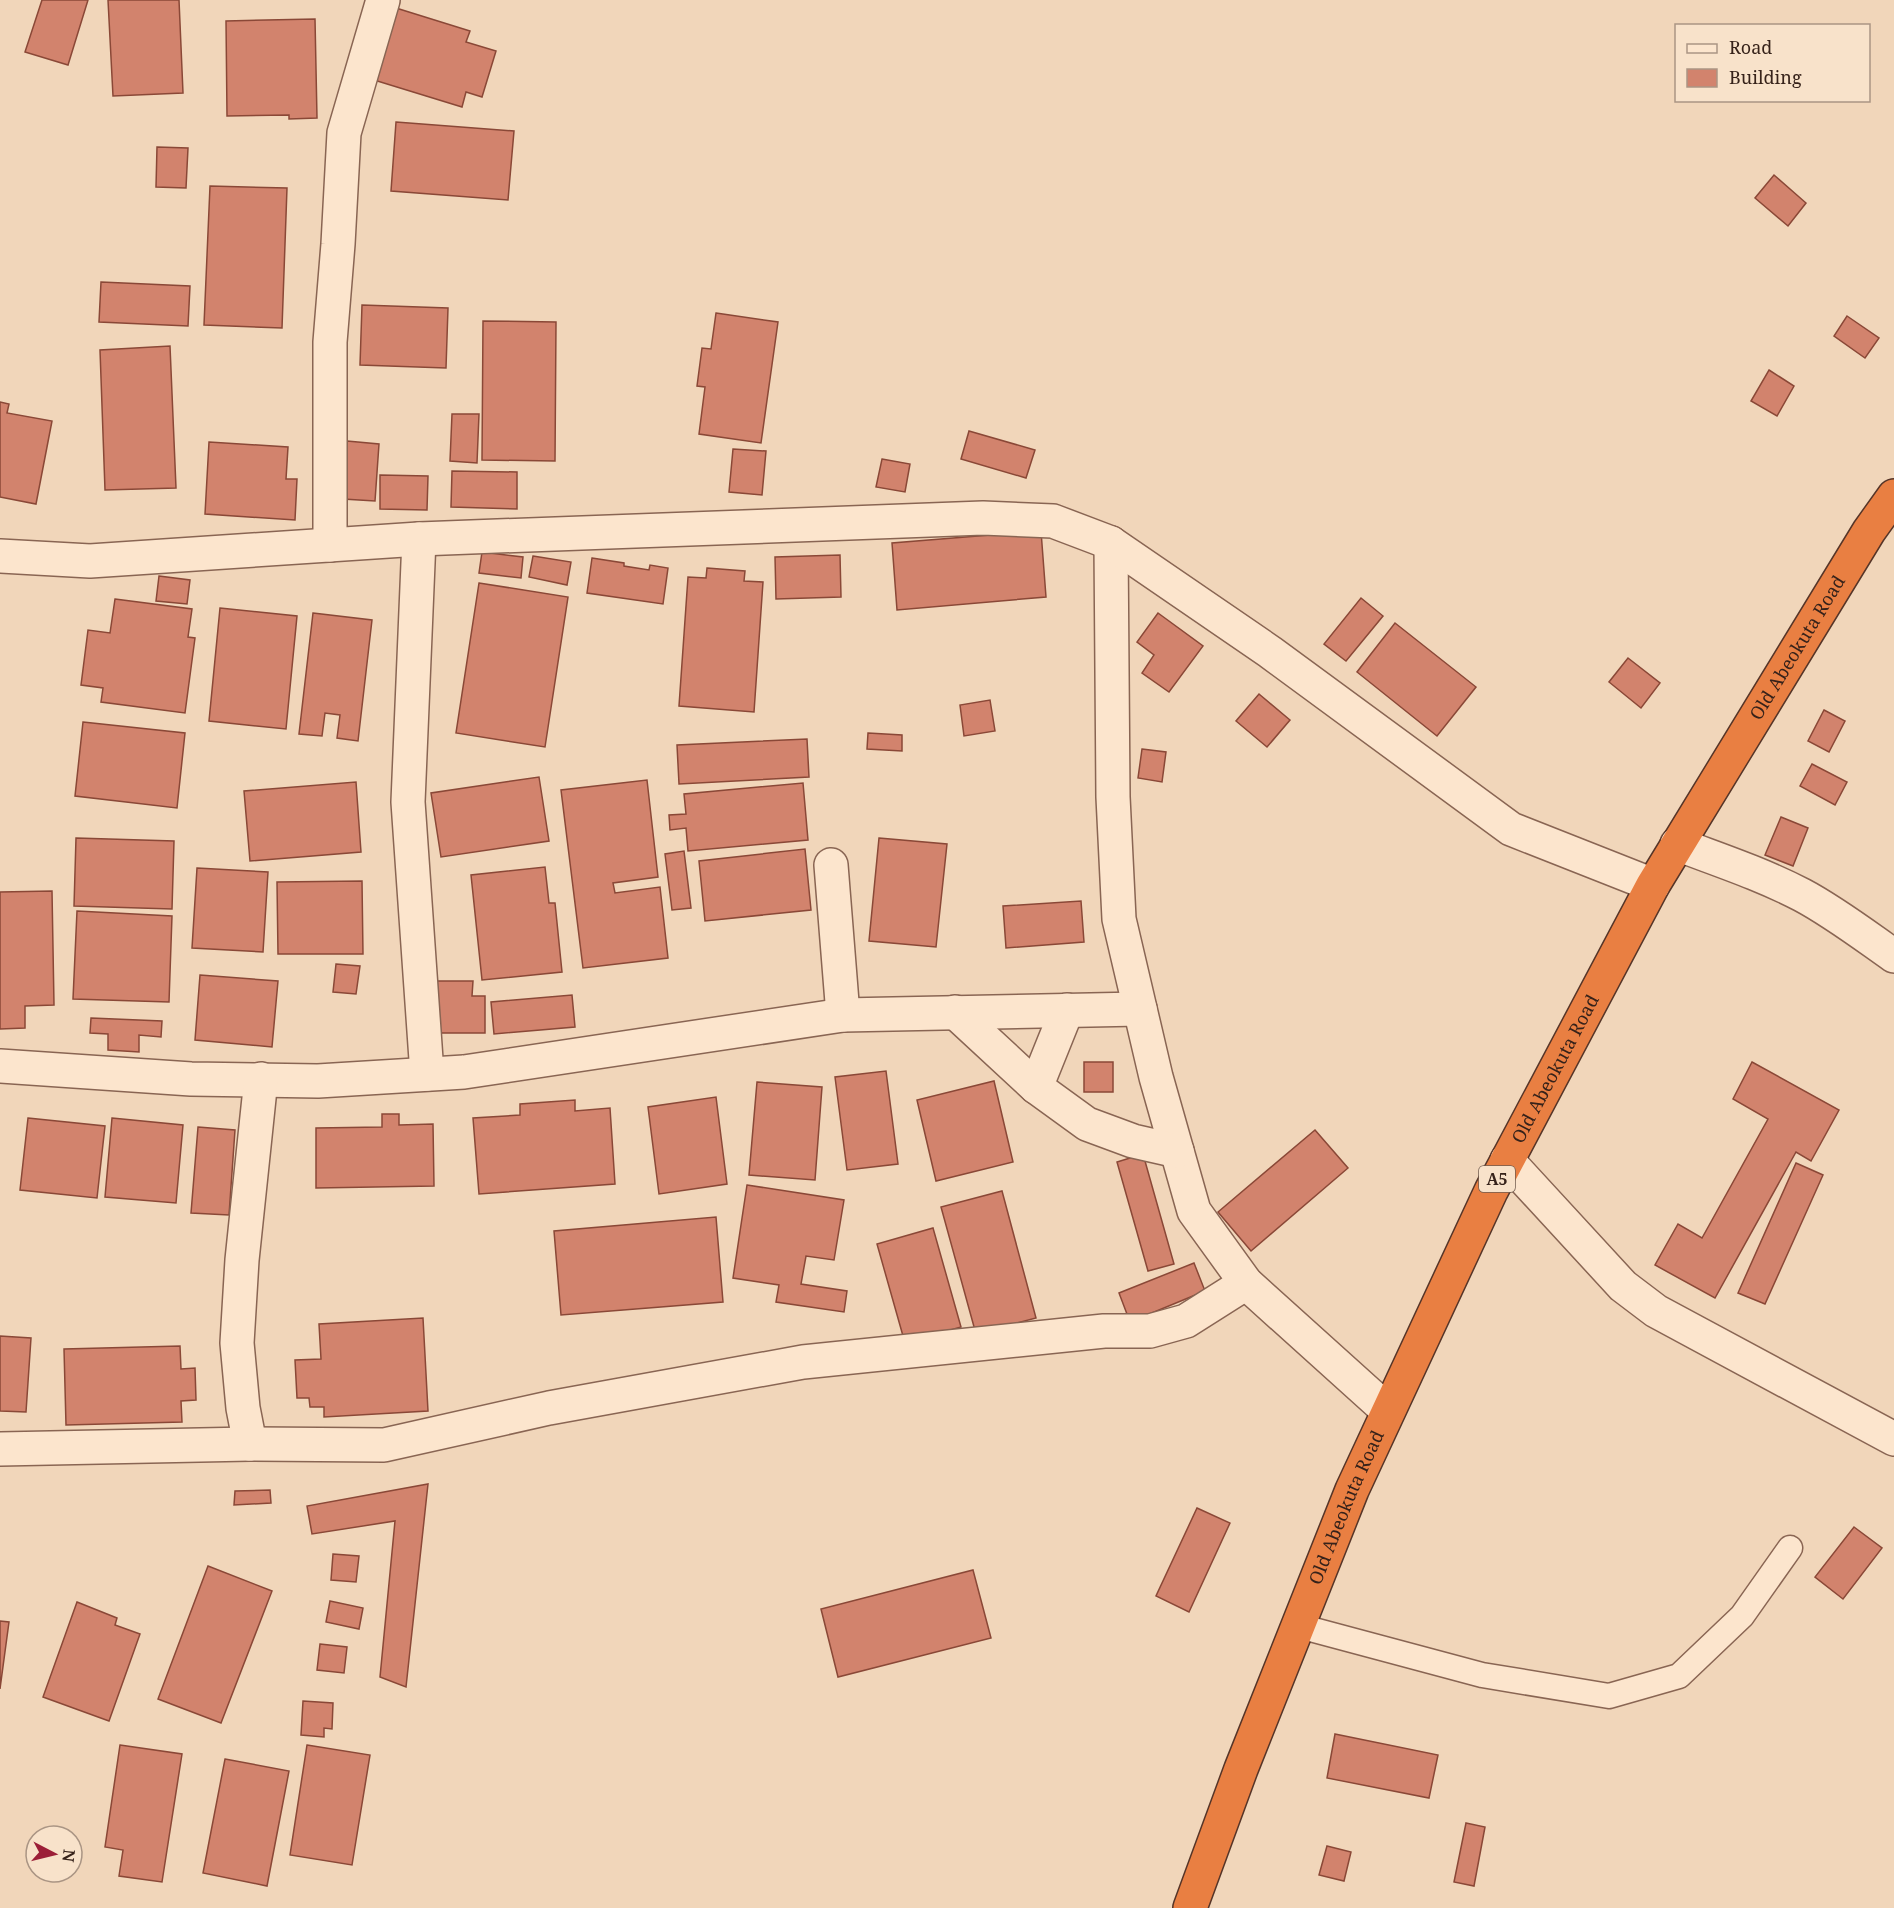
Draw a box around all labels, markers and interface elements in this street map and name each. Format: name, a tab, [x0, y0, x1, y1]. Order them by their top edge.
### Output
legend	[1675, 24, 1870, 102]
text: Road	[1729, 35, 1772, 59]
text: Building	[1729, 65, 1802, 89]
street label: Old Abeokuta Road	[1744, 571, 1850, 724]
street label: Old Abeokuta Road	[1505, 990, 1604, 1147]
road number: A5	[1479, 1166, 1515, 1192]
street label: Old Abeokuta Road	[1303, 1426, 1389, 1588]
north arrow	[24, 1824, 84, 1884]
text: N	[57, 1848, 81, 1864]

